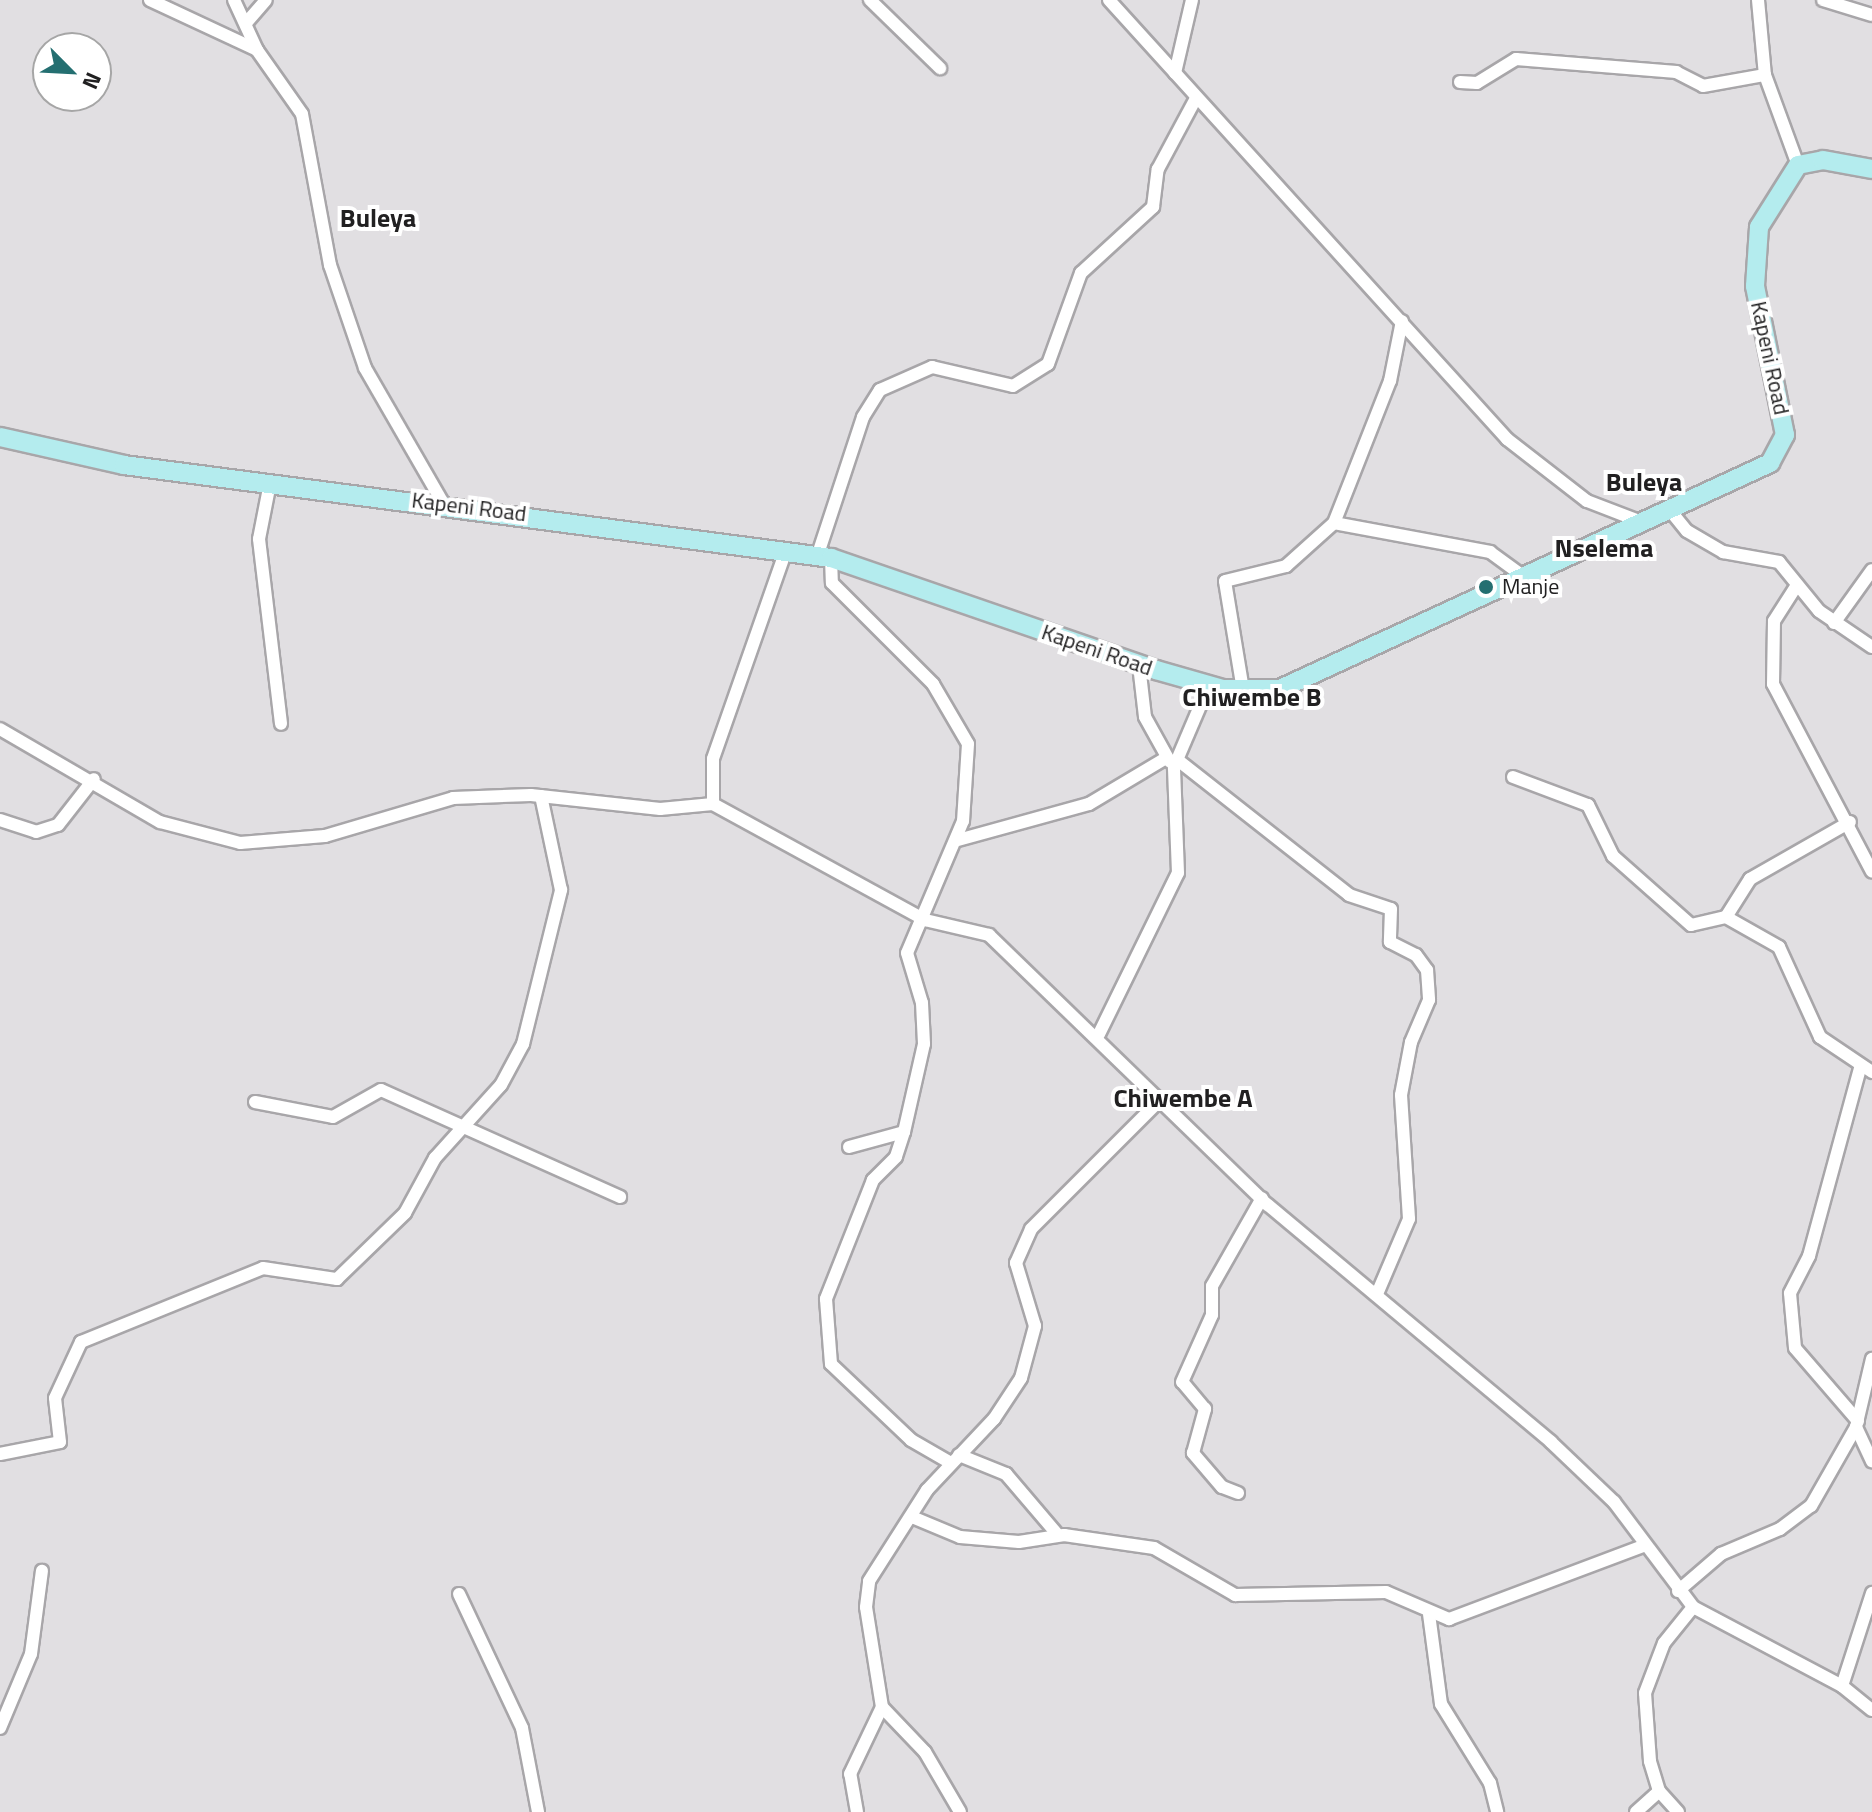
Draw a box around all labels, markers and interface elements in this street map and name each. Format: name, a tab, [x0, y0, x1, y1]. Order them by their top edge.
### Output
north arrow	[32, 32, 112, 112]
text: N	[73, 67, 111, 95]
district label: Buleya	[340, 202, 416, 234]
street label: Kapeni Road	[1745, 299, 1795, 417]
district label: Buleya	[1606, 466, 1682, 498]
street label: Kapeni Road	[410, 487, 528, 527]
district label: Nselema	[1555, 532, 1653, 564]
place label: Manje	[1502, 574, 1559, 600]
marker: Manje	[1477, 578, 1495, 596]
street label: Kapeni Road	[1038, 619, 1156, 681]
district label: Chiwembe B	[1182, 681, 1322, 713]
district label: Chiwembe A	[1113, 1082, 1253, 1114]

